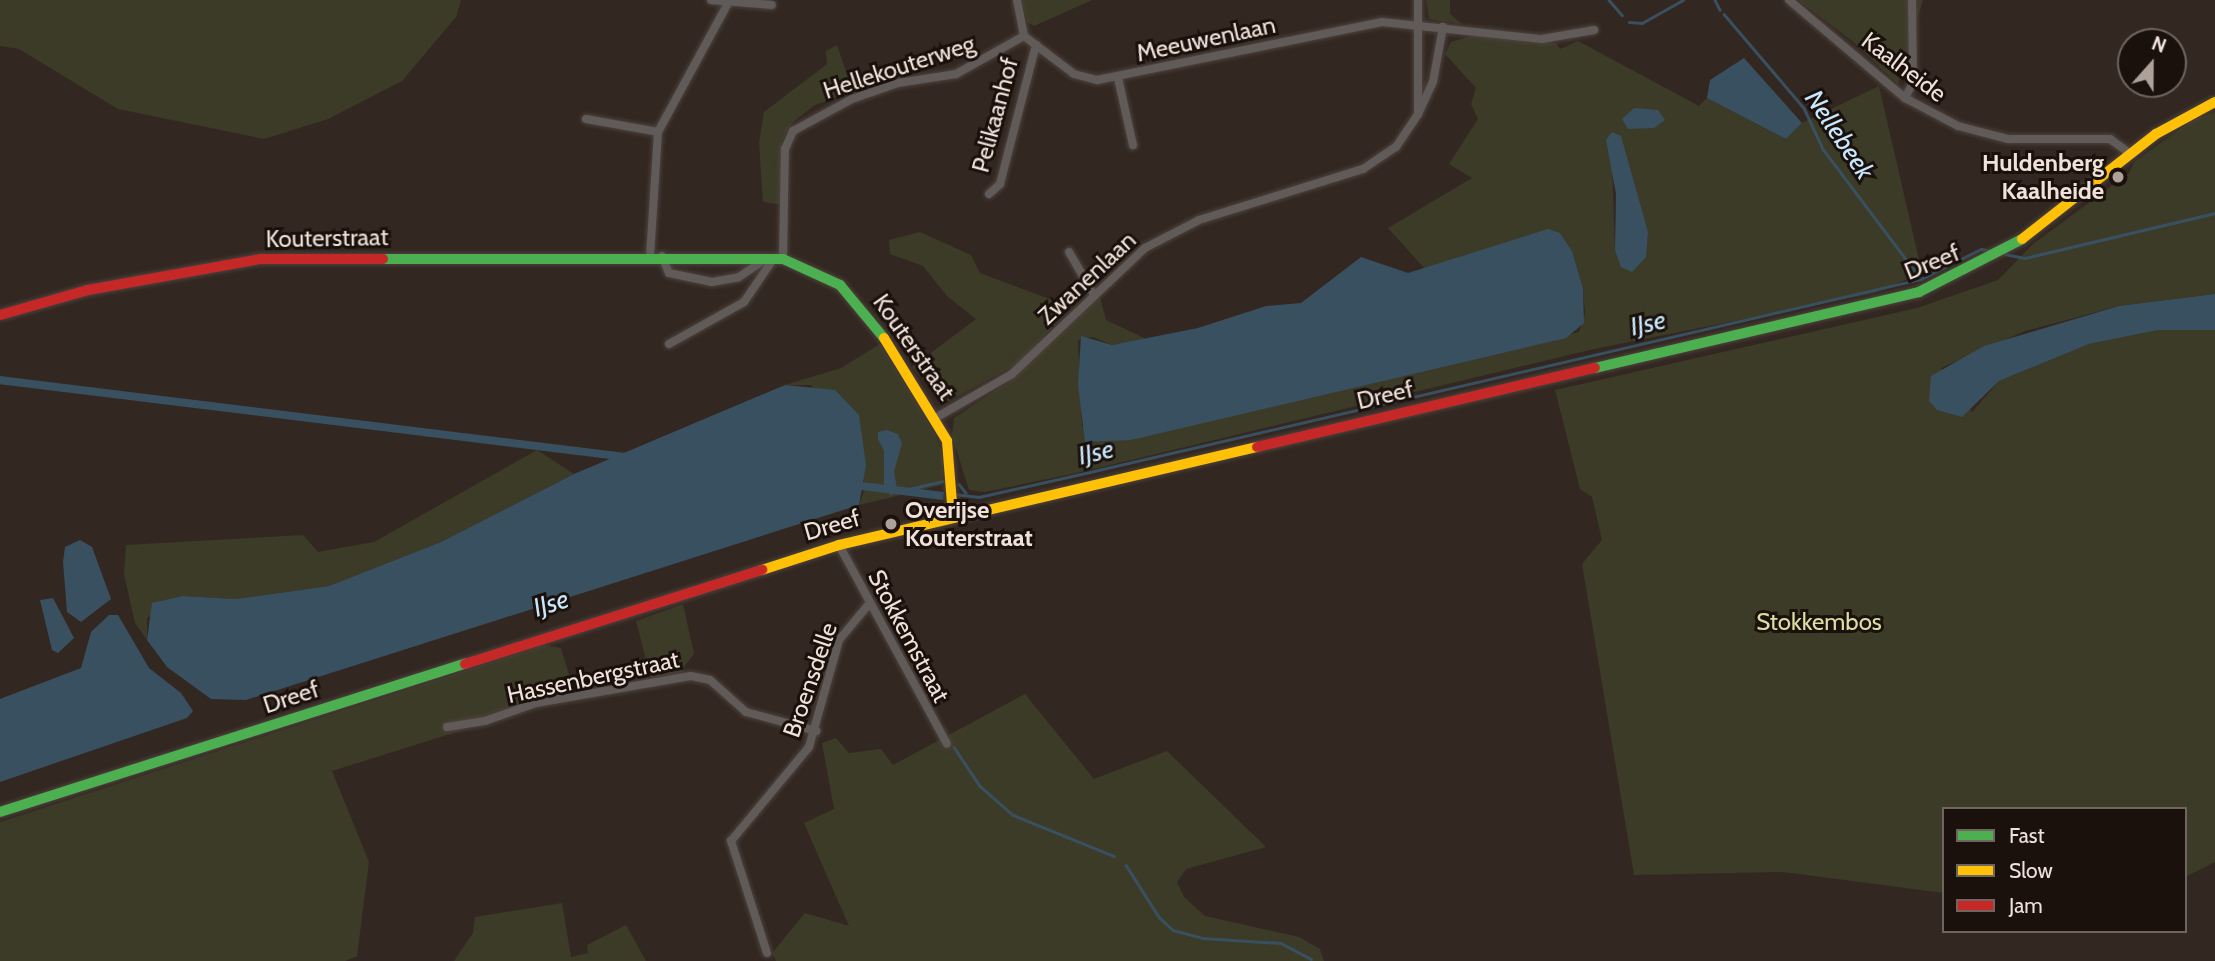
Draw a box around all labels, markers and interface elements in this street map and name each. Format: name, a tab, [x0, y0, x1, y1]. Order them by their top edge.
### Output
street label: Meeuwenlaan	[1134, 10, 1278, 68]
street label: Kaalheide	[1856, 26, 1952, 108]
north arrow	[2117, 28, 2187, 98]
street label: Hellekouterweg	[820, 29, 978, 105]
text: N	[2149, 32, 2169, 58]
street label: Pelikaanhof	[966, 54, 1024, 176]
water label: Nellebeek	[1798, 84, 1880, 186]
place label: Huldenberg Kaalheide	[1982, 149, 2104, 205]
marker: Huldenberg Kaalheide	[2110, 169, 2126, 185]
street label: Kouterstraat	[265, 223, 389, 253]
street label: Zwanenlaan	[1032, 226, 1142, 330]
street label: Dreef	[1900, 238, 1964, 286]
street label: Kouterstraat	[867, 288, 961, 406]
water label: IJse	[1627, 305, 1669, 343]
street label: Dreef	[1354, 375, 1416, 415]
water label: IJse	[1075, 434, 1117, 472]
place label: Overijse Kouterstraat	[905, 496, 1033, 552]
street label: Dreef	[801, 503, 863, 547]
marker: Overijse Kouterstraat	[883, 516, 899, 532]
street label: Stokkemstraat	[862, 565, 956, 707]
water label: IJse	[529, 584, 573, 624]
park label: Stokkembos	[1756, 608, 1882, 636]
street label: Broensdelle	[777, 619, 843, 741]
street label: Hassenbergstraat	[504, 645, 682, 709]
street label: Dreef	[259, 674, 323, 720]
legend	[1942, 807, 2187, 933]
text: Fast	[2009, 823, 2045, 848]
text: Slow	[2009, 858, 2053, 883]
text: Jam	[2009, 893, 2043, 918]

